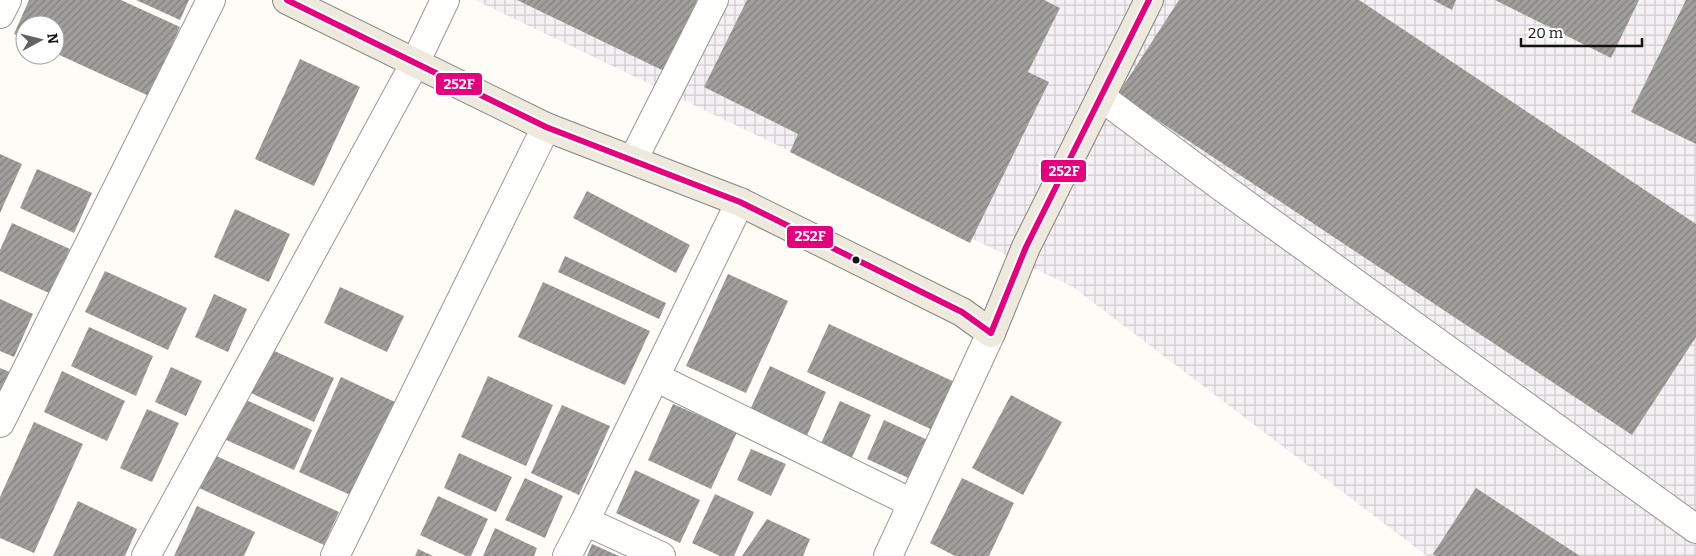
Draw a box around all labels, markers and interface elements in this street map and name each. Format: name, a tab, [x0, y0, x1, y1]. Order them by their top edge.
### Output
north arrow	[15, 15, 65, 65]
scale bar	[1521, 15, 1642, 47]
text: 20 m	[1528, 24, 1564, 42]
text: N	[43, 32, 62, 45]
line badge: 252F	[435, 72, 483, 96]
text: 252F	[443, 76, 475, 93]
line badge: 252F	[1040, 159, 1087, 183]
text: 252F	[1048, 163, 1080, 180]
line badge: 252F	[786, 225, 834, 249]
text: 252F	[794, 228, 826, 245]
unlabelled marker	[851, 255, 861, 265]

